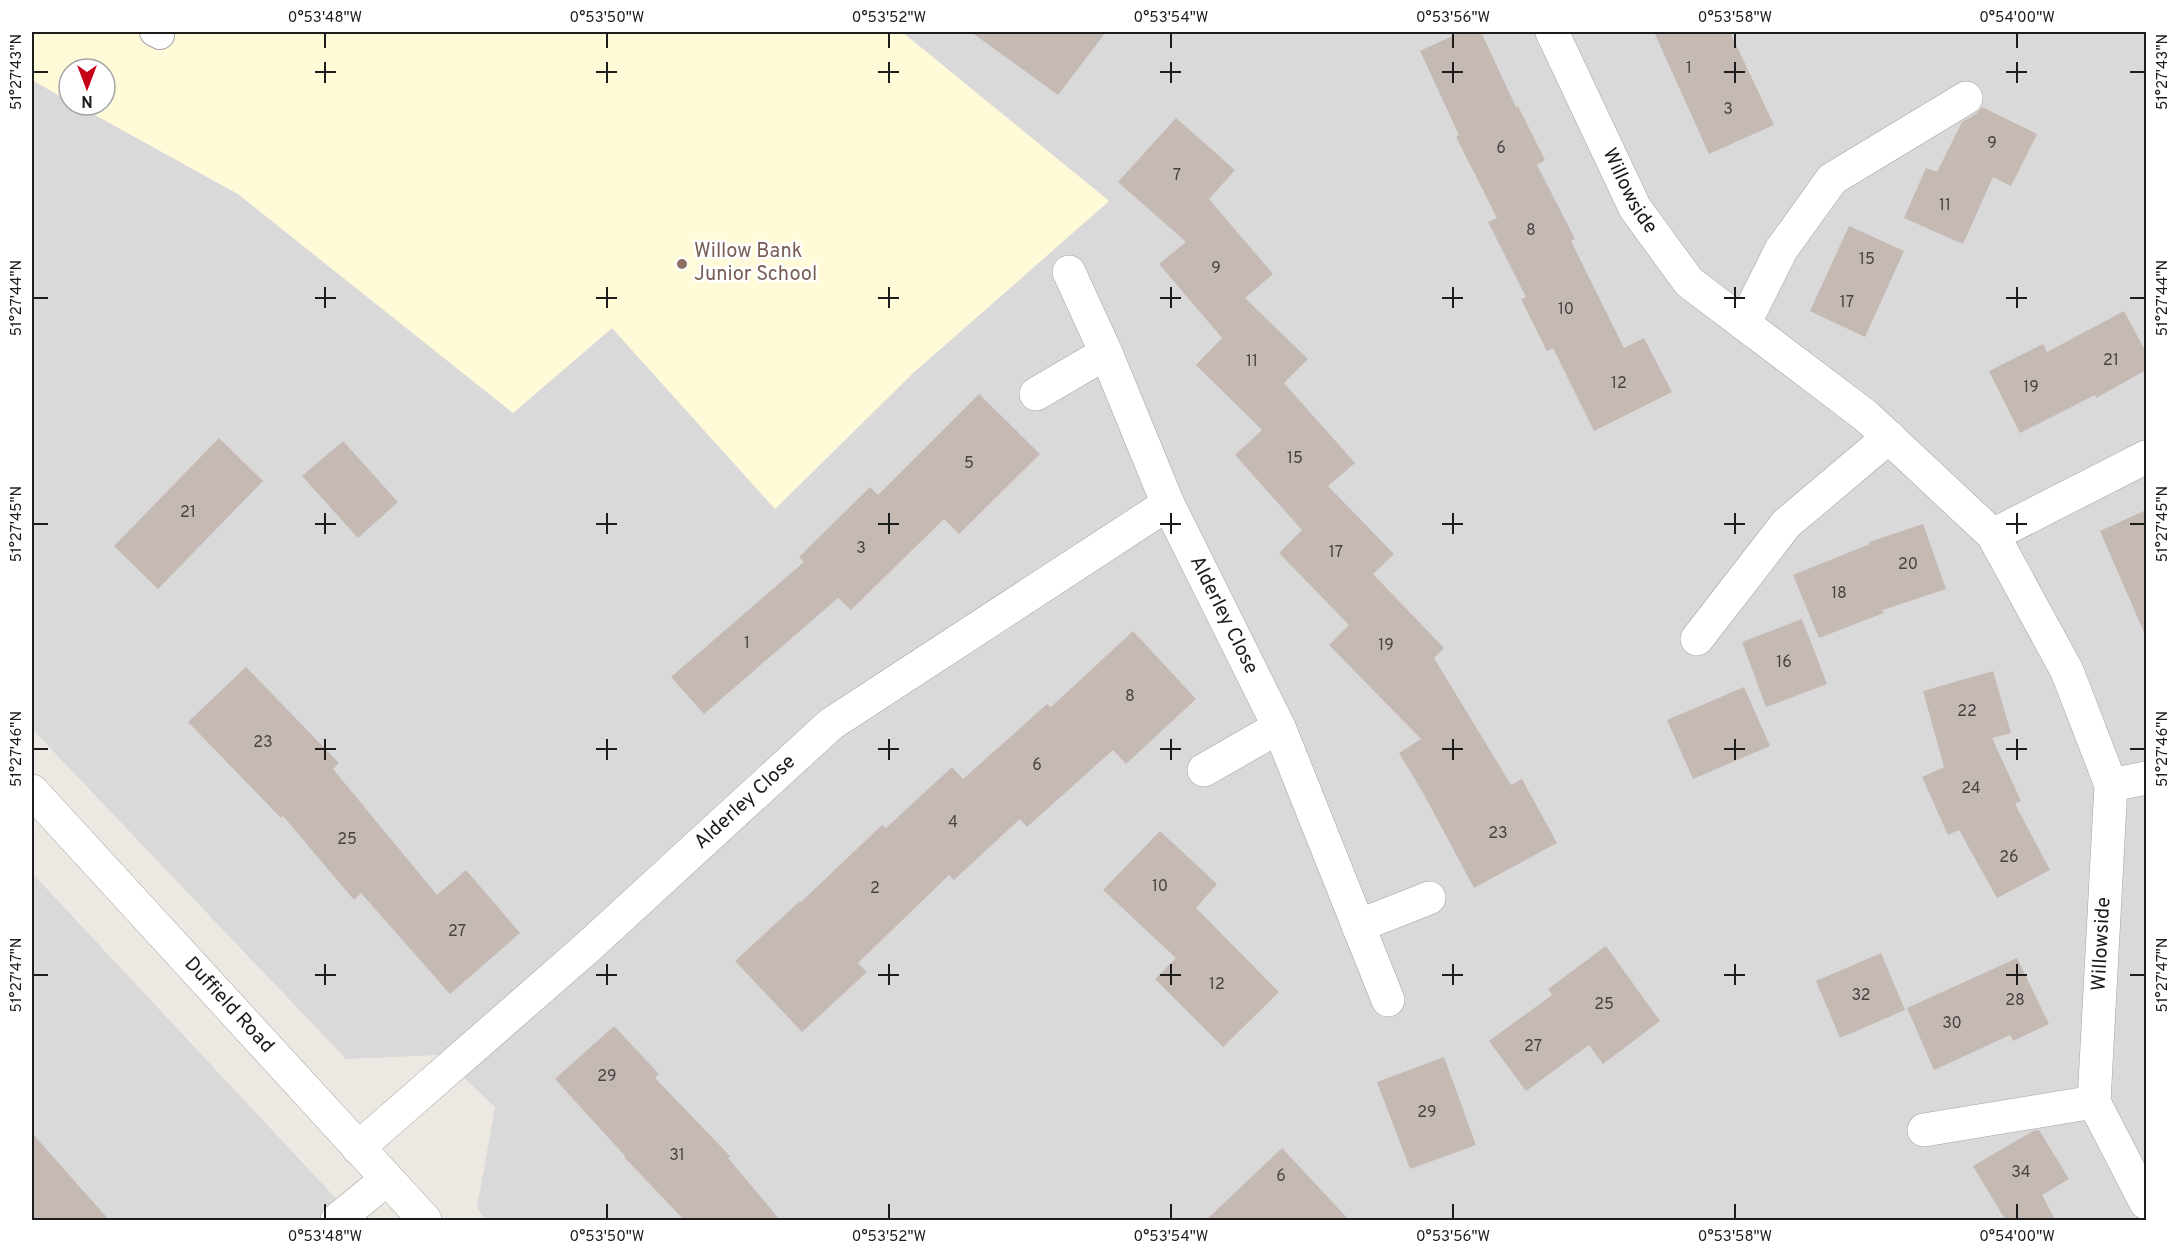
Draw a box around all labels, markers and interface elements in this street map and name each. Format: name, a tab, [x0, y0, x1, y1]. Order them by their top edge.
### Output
text: 0°53'48"W	[288, 9, 362, 28]
text: 0°53'50"W	[570, 9, 644, 28]
text: 0°53'52"W	[852, 9, 926, 28]
text: 0°53'54"W	[1134, 9, 1208, 28]
text: 0°53'56"W	[1416, 9, 1490, 28]
text: 0°53'58"W	[1698, 9, 1772, 28]
text: 0°54'00"W	[1979, 9, 2055, 28]
text: 51°27'43"N	[8, 34, 27, 110]
text: 51°27'43"N	[2154, 34, 2173, 110]
north arrow	[57, 57, 117, 117]
house number: 1	[1686, 59, 1692, 79]
text: N	[81, 90, 93, 110]
house number: 3	[1723, 100, 1733, 120]
house number: 9	[1987, 134, 1997, 154]
house number: 6	[1496, 139, 1506, 159]
street label: Willowside	[1596, 144, 1663, 239]
house number: 7	[1173, 166, 1181, 186]
house number: 11	[1939, 196, 1951, 216]
house number: 8	[1526, 221, 1536, 241]
place label: Willow Bank Junior School	[694, 239, 817, 288]
house number: 15	[1859, 250, 1875, 270]
marker: Willow Bank Junior School	[675, 257, 689, 271]
house number: 9	[1211, 259, 1221, 279]
text: 51°27'44"N	[8, 260, 27, 336]
text: 51°27'44"N	[2154, 260, 2173, 336]
house number: 17	[1840, 293, 1854, 313]
house number: 10	[1558, 300, 1574, 320]
house number: 21	[2103, 351, 2119, 371]
house number: 11	[1246, 352, 1258, 372]
house number: 12	[1611, 374, 1627, 394]
house number: 19	[2023, 378, 2039, 398]
house number: 15	[1287, 449, 1303, 469]
house number: 5	[964, 454, 974, 474]
text: 51°27'45"N	[8, 486, 27, 562]
text: 51°27'45"N	[2154, 486, 2173, 562]
house number: 21	[180, 503, 196, 523]
house number: 3	[856, 539, 866, 559]
house number: 17	[1329, 543, 1343, 563]
street label: Alderley Close	[1183, 552, 1264, 679]
house number: 20	[1898, 555, 1918, 575]
house number: 18	[1831, 584, 1847, 604]
house number: 1	[744, 634, 750, 654]
house number: 19	[1378, 636, 1394, 656]
house number: 16	[1776, 653, 1792, 673]
house number: 8	[1125, 687, 1135, 707]
house number: 22	[1957, 702, 1977, 722]
text: 51°27'46"N	[8, 711, 27, 787]
text: 51°27'46"N	[2154, 711, 2173, 787]
house number: 23	[253, 733, 273, 753]
street label: Alderley Close	[689, 749, 802, 856]
house number: 6	[1032, 756, 1042, 776]
house number: 24	[1961, 779, 1981, 799]
house number: 4	[948, 813, 958, 833]
house number: 23	[1488, 824, 1508, 844]
house number: 25	[337, 830, 357, 850]
house number: 26	[1999, 848, 2019, 868]
house number: 10	[1152, 877, 1168, 897]
house number: 2	[870, 879, 880, 899]
street label: Willowside	[2087, 896, 2117, 992]
house number: 27	[448, 922, 466, 942]
text: 51°27'47"N	[8, 938, 27, 1012]
text: 51°27'47"N	[2154, 938, 2173, 1012]
street label: Duffield Road	[178, 952, 279, 1059]
house number: 12	[1209, 975, 1225, 995]
house number: 32	[1851, 986, 1871, 1006]
house number: 28	[2005, 991, 2025, 1011]
house number: 25	[1594, 995, 1614, 1015]
house number: 30	[1942, 1014, 1962, 1034]
house number: 27	[1524, 1037, 1542, 1057]
house number: 29	[597, 1067, 617, 1087]
house number: 29	[1417, 1103, 1437, 1123]
house number: 31	[669, 1146, 685, 1166]
house number: 34	[2011, 1163, 2031, 1183]
house number: 6	[1276, 1167, 1286, 1187]
text: 0°53'48"W	[288, 1228, 362, 1247]
text: 0°53'50"W	[570, 1228, 644, 1247]
text: 0°53'52"W	[852, 1228, 926, 1247]
text: 0°53'54"W	[1134, 1228, 1208, 1247]
text: 0°53'56"W	[1416, 1228, 1490, 1247]
text: 0°53'58"W	[1698, 1228, 1772, 1247]
text: 0°54'00"W	[1979, 1228, 2055, 1247]

